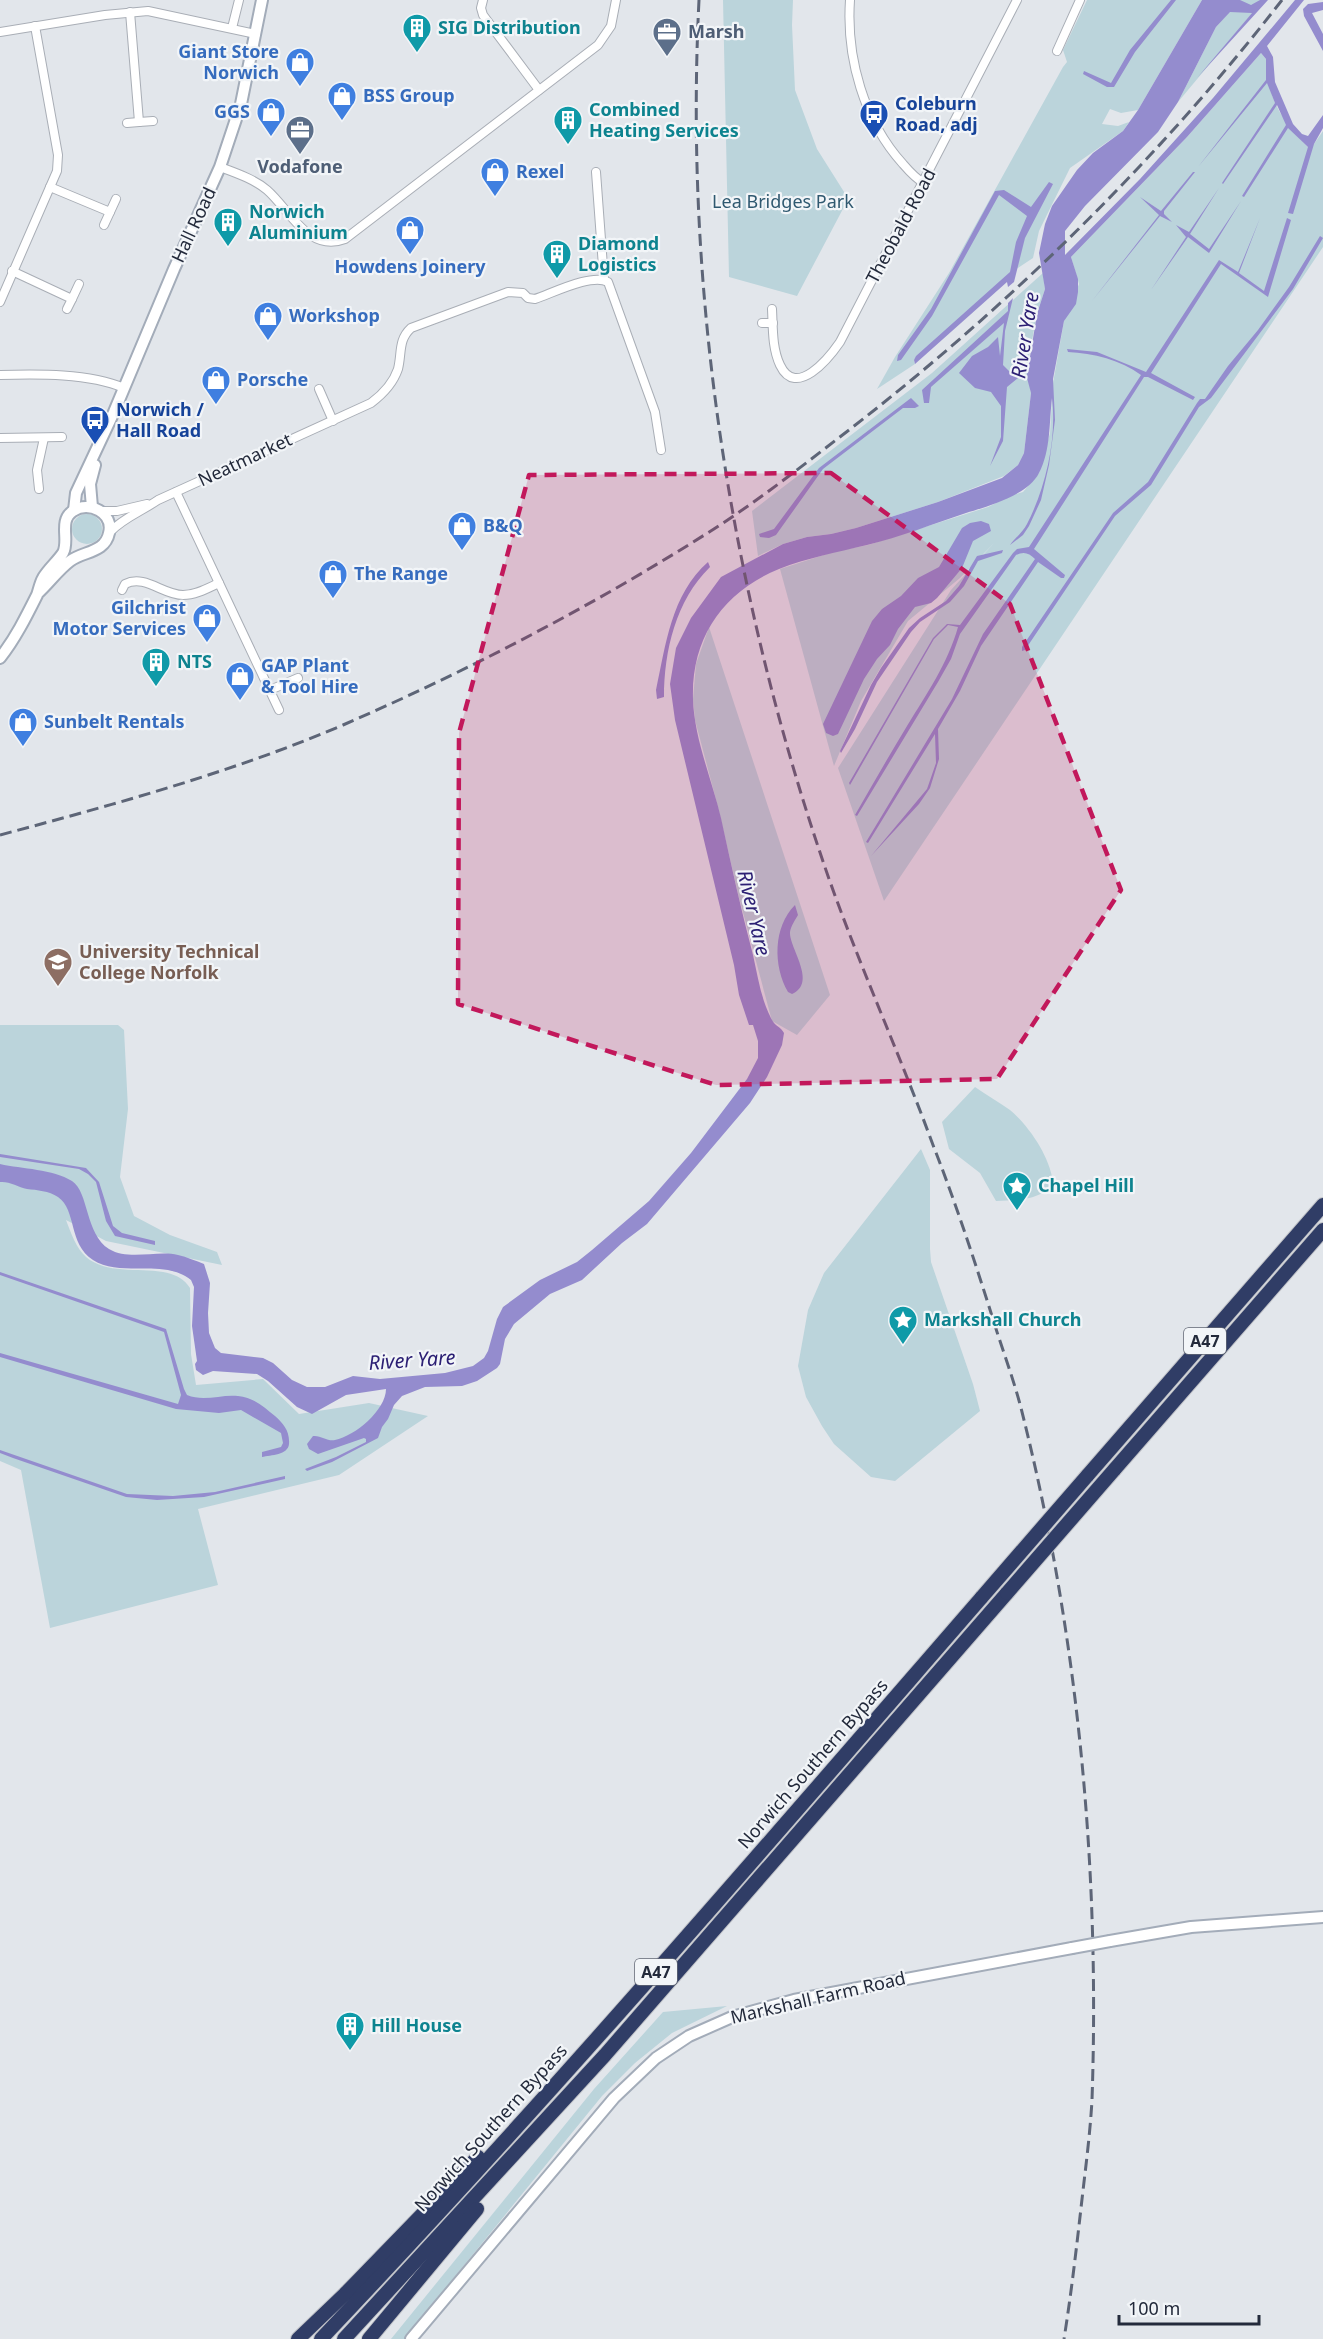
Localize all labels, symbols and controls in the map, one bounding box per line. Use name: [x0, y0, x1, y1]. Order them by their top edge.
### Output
building icon: SIG Distribution: [401, 12, 433, 54]
place label: SIG Distribution: [438, 15, 581, 39]
office icon: Marsh: [651, 16, 683, 58]
place label: Marsh: [688, 19, 745, 43]
place label: Giant Store Norwich: [178, 39, 279, 84]
shop icon: Giant Store Norwich: [284, 46, 316, 88]
shop icon: BSS Group: [326, 80, 358, 122]
place label: BSS Group: [363, 83, 455, 107]
place label: Coleburn Road, adj: [895, 91, 978, 136]
shop icon: GGS: [255, 96, 287, 138]
place label: Combined Heating Services: [589, 97, 739, 142]
bus stop icon: Coleburn Road, adj: [858, 98, 890, 140]
place label: GGS: [214, 99, 250, 123]
building icon: Combined Heating Services: [552, 104, 584, 146]
office icon: Vodafone: [284, 114, 316, 156]
place label: Vodafone: [257, 154, 343, 178]
shop icon: Rexel: [479, 156, 511, 198]
place label: Rexel: [516, 159, 564, 183]
street label: Theobald Road: [860, 164, 941, 287]
street label: Hall Road: [165, 183, 221, 266]
park label: Lea Bridges Park: [712, 189, 854, 213]
place label: Norwich Aluminium: [249, 199, 348, 244]
building icon: Norwich Aluminium: [212, 206, 244, 248]
shop icon: Howdens Joinery: [394, 214, 426, 256]
place label: Diamond Logistics: [578, 231, 659, 276]
building icon: Diamond Logistics: [541, 238, 573, 280]
place label: Howdens Joinery: [335, 254, 486, 278]
water label: River Yare: [1004, 290, 1045, 380]
shop icon: Workshop: [252, 300, 284, 342]
place label: Workshop: [289, 303, 380, 327]
shop icon: Porsche: [200, 364, 232, 406]
place label: Porsche: [237, 367, 308, 391]
place label: Norwich / Hall Road: [116, 397, 204, 442]
bus stop icon: Norwich / Hall Road: [79, 404, 111, 446]
street label: Neatmarket: [194, 427, 296, 491]
shop icon: B&Q: [446, 510, 478, 552]
place label: B&Q: [483, 513, 523, 537]
shop icon: The Range: [317, 558, 349, 600]
place label: The Range: [354, 561, 448, 585]
place label: Gilchrist Motor Services: [53, 595, 186, 640]
shop icon: Gilchrist Motor Services: [191, 602, 223, 644]
building icon: NTS: [140, 646, 172, 688]
place label: NTS: [177, 649, 212, 673]
place label: GAP Plant & Tool Hire: [261, 653, 358, 698]
shop icon: GAP Plant & Tool Hire: [224, 660, 256, 702]
shop icon: Sunbelt Rentals: [7, 706, 39, 748]
place label: Sunbelt Rentals: [44, 709, 185, 733]
water label: River Yare: [732, 867, 777, 958]
place label: University Technical College Norfolk: [79, 939, 259, 984]
school or university icon: University Technical College Norfolk: [42, 946, 74, 988]
place icon: Chapel Hill: [1001, 1170, 1033, 1212]
place label: Chapel Hill: [1038, 1173, 1134, 1197]
place icon: Markshall Church: [887, 1304, 919, 1346]
place label: Markshall Church: [924, 1307, 1082, 1331]
road number: A47: [1184, 1328, 1226, 1354]
water label: River Yare: [368, 1343, 456, 1376]
street label: Norwich Southern Bypass: [732, 1673, 893, 1853]
road number: A47: [635, 1959, 677, 1985]
street label: Markshall Farm Road: [728, 1965, 908, 2029]
building icon: Hill House: [334, 2010, 366, 2052]
place label: Hill House: [371, 2013, 462, 2037]
street label: Norwich Southern Bypass: [409, 2039, 572, 2216]
scale bar: [1119, 2288, 1258, 2326]
text: 100 m: [1128, 2296, 1180, 2320]

